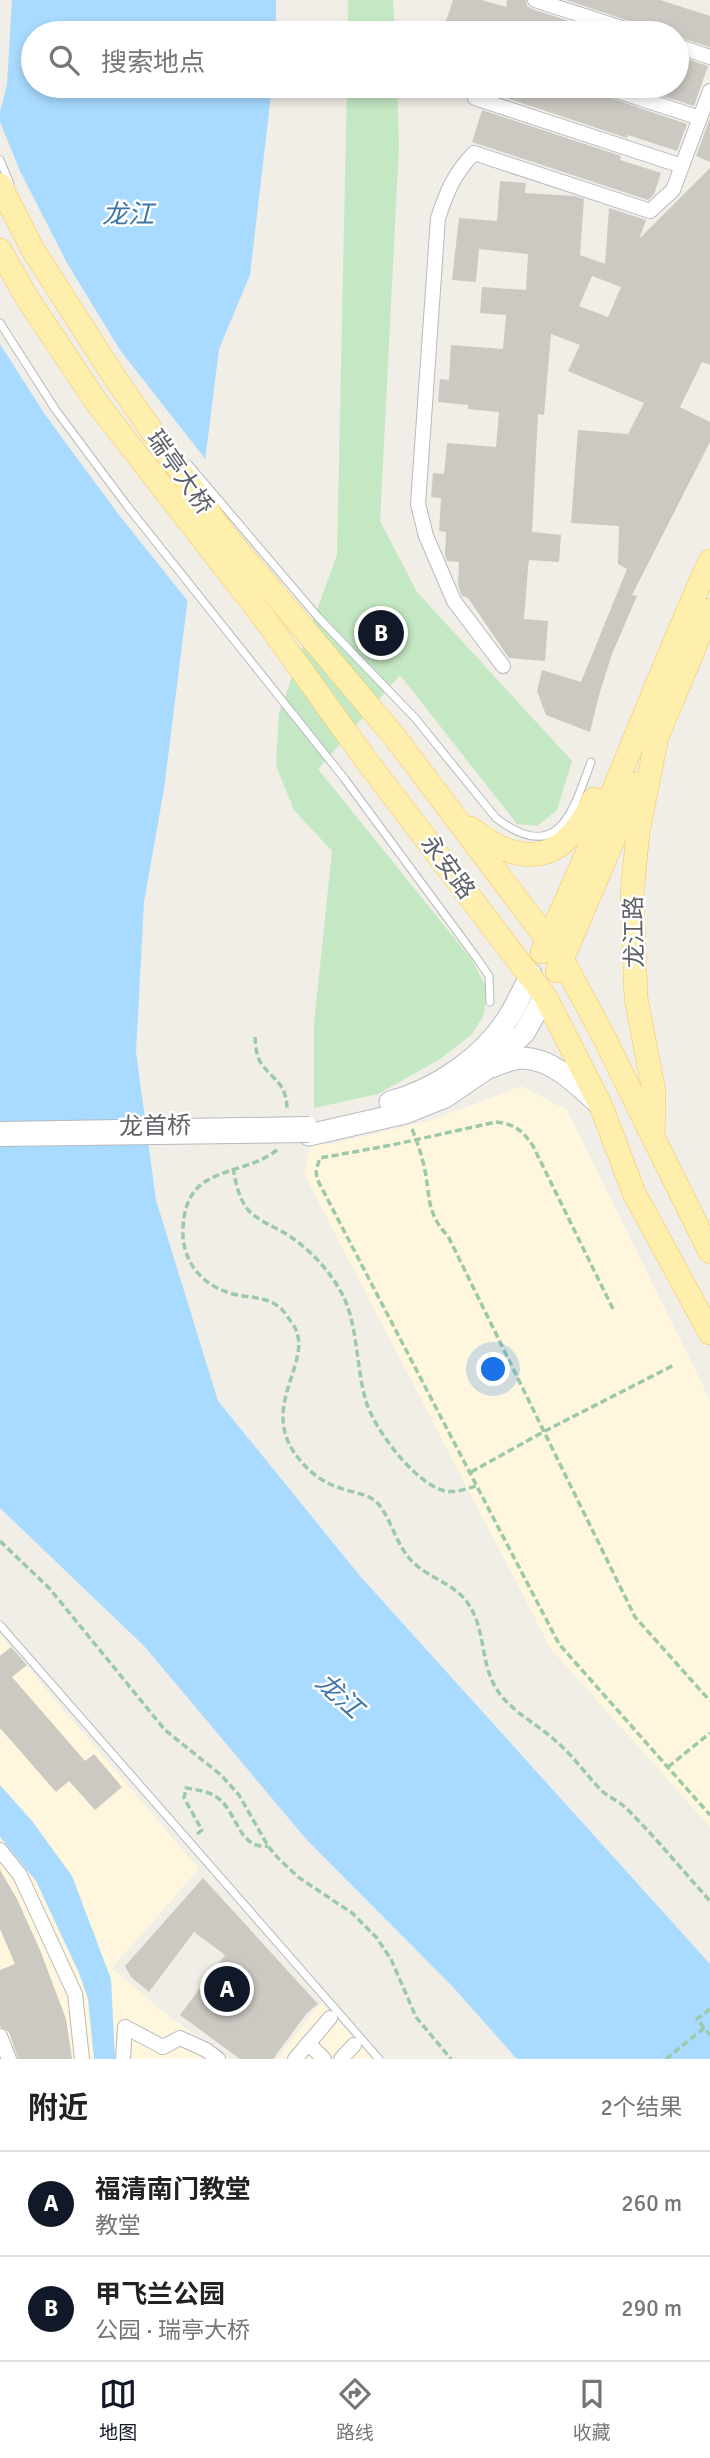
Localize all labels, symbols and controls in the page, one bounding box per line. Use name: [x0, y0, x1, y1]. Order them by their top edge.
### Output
search box: [21, 21, 689, 98]
icon: search: [45, 41, 83, 79]
text: 搜索地点: [101, 47, 205, 79]
water label: 龙江: [102, 199, 157, 231]
street label: 瑞亭大桥: [140, 424, 220, 520]
pin: B: [358, 607, 404, 659]
street label: 永安路: [414, 829, 482, 905]
street label: 龙江路: [618, 896, 650, 968]
street label: 龙首桥: [119, 1110, 191, 1142]
your location: [476, 1352, 510, 1386]
water label: 龙江: [309, 1667, 371, 1727]
pin: A: [204, 1963, 250, 2015]
text: 附近: [28, 2090, 88, 2127]
text: 2个结果: [601, 2093, 682, 2122]
text: 福清南门教堂: [95, 2174, 251, 2206]
text: A: [44, 2189, 58, 2218]
text: 260 m: [621, 2189, 682, 2218]
text: 教堂: [95, 2211, 141, 2240]
text: 甲飞兰公园: [95, 2279, 225, 2311]
text: B: [44, 2294, 58, 2323]
text: 290 m: [621, 2294, 682, 2323]
text: 公园 · 瑞亭大桥: [95, 2316, 250, 2345]
tab: 地图: [99, 2375, 137, 2445]
tab: 路线: [336, 2375, 374, 2445]
tab: 收藏: [573, 2375, 611, 2445]

